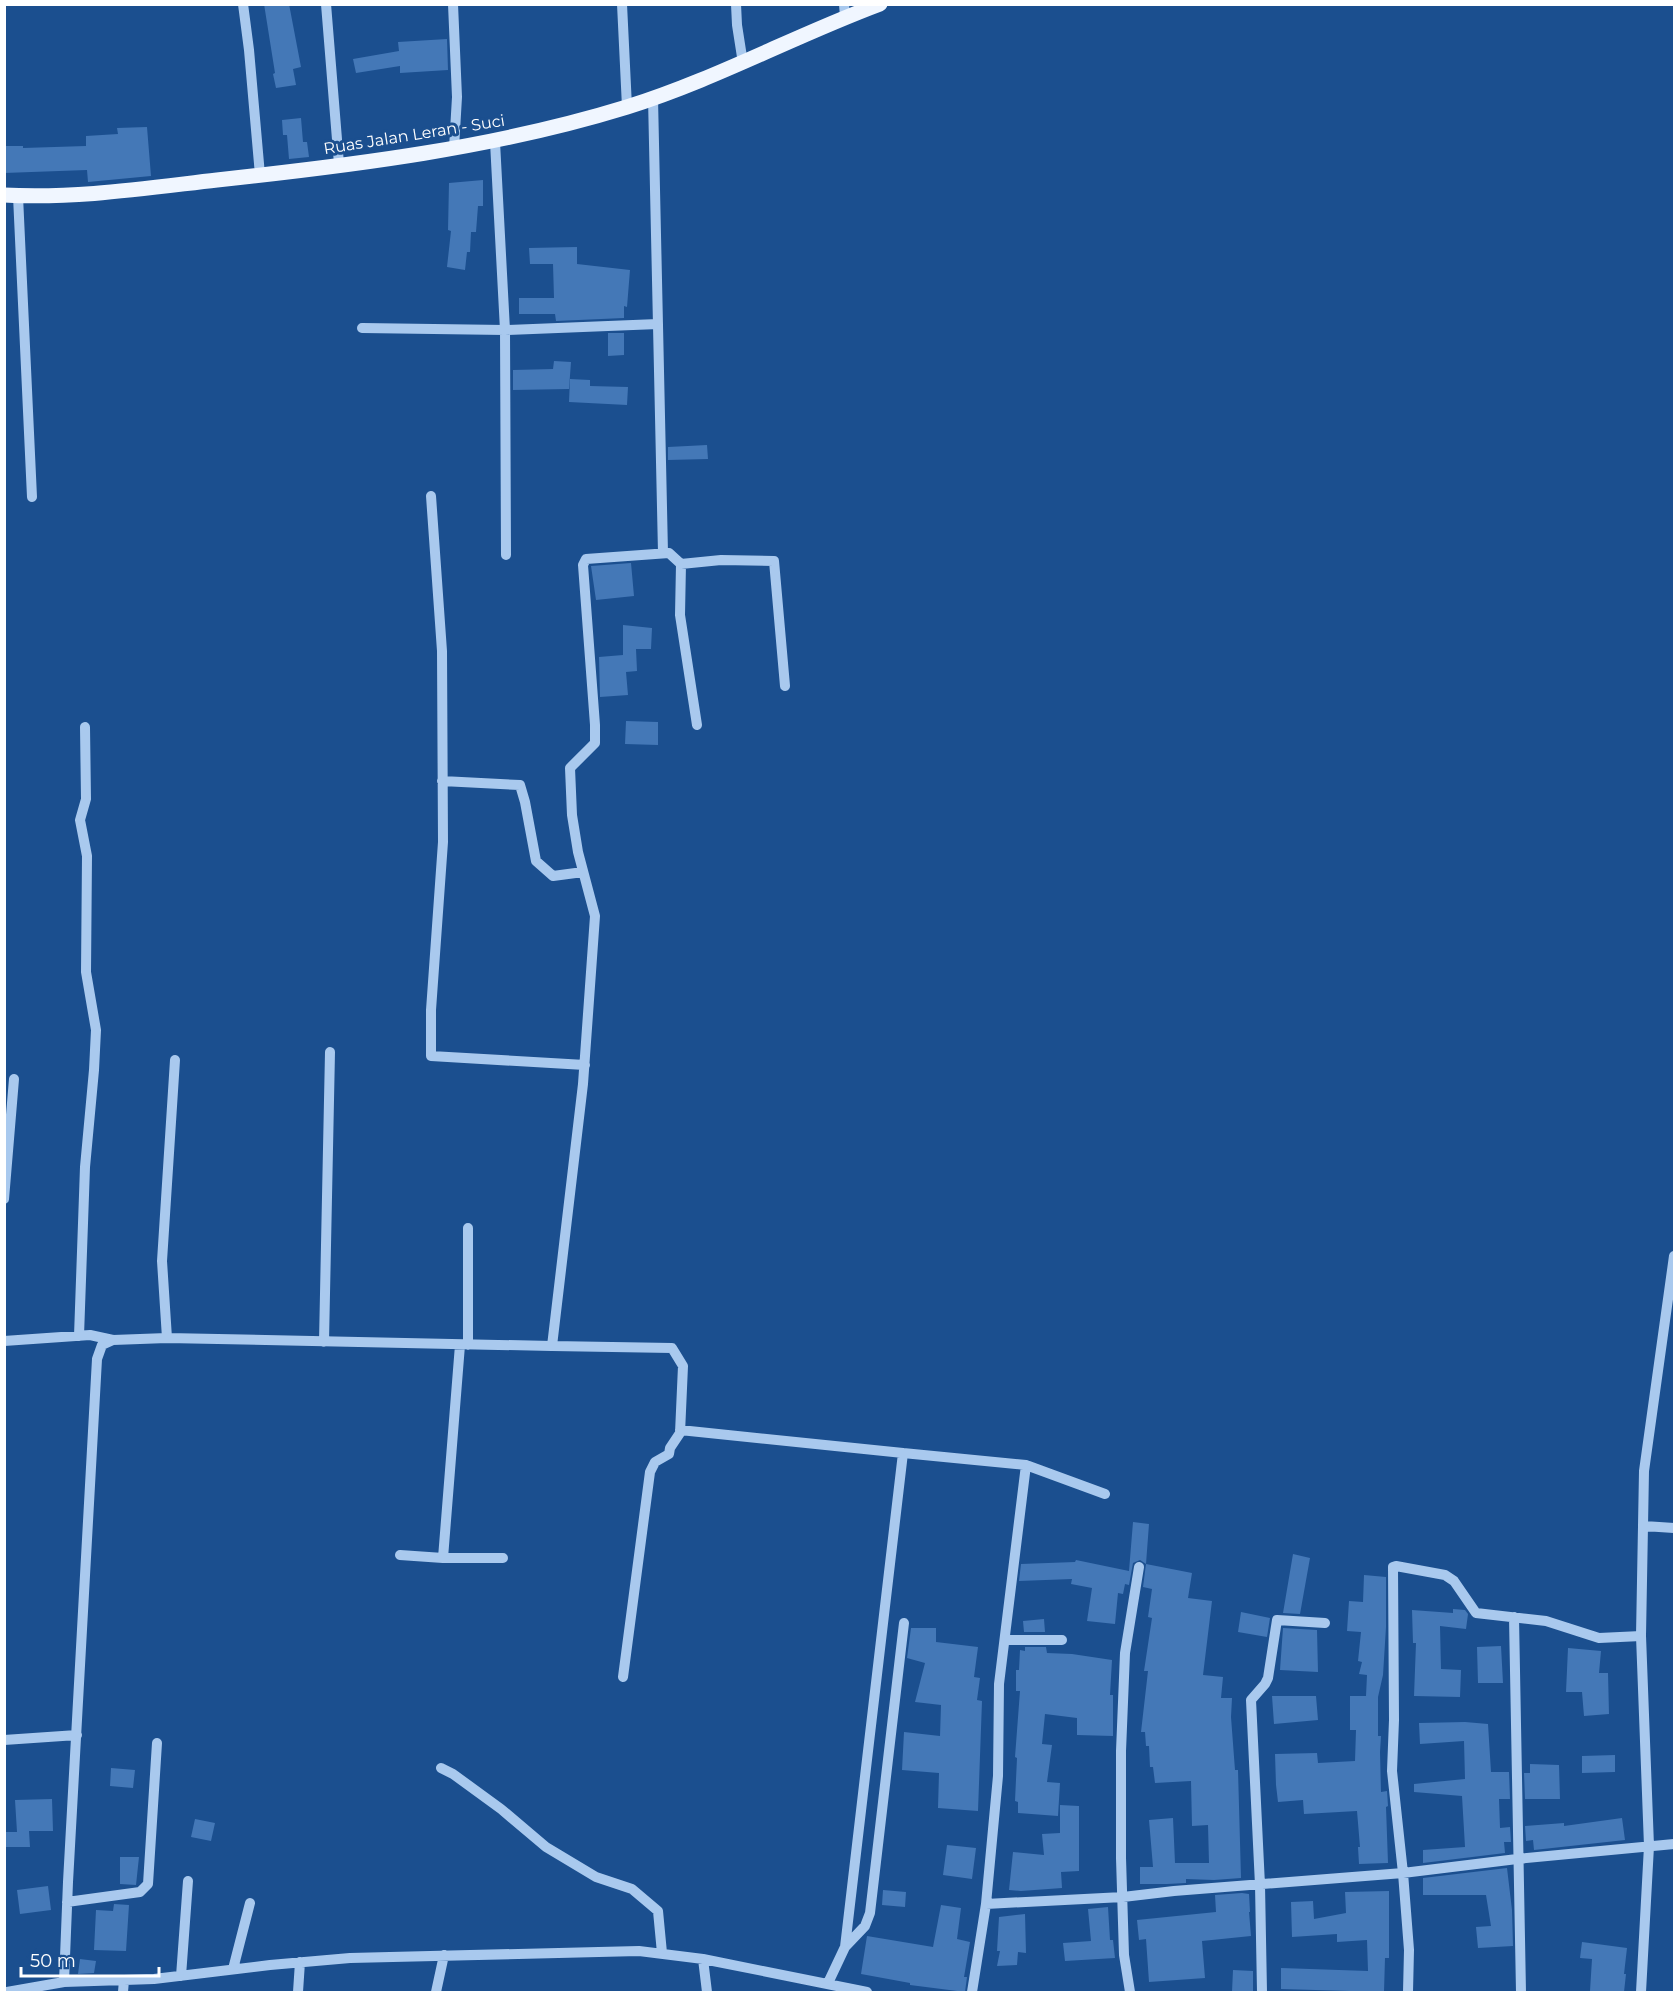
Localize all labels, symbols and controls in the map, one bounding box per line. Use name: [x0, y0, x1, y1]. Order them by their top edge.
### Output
street label: Ruas Jalan Leran - Suci: [322, 111, 506, 158]
scale bar: [21, 1940, 159, 1978]
text: 50 m: [30, 1950, 76, 1972]

